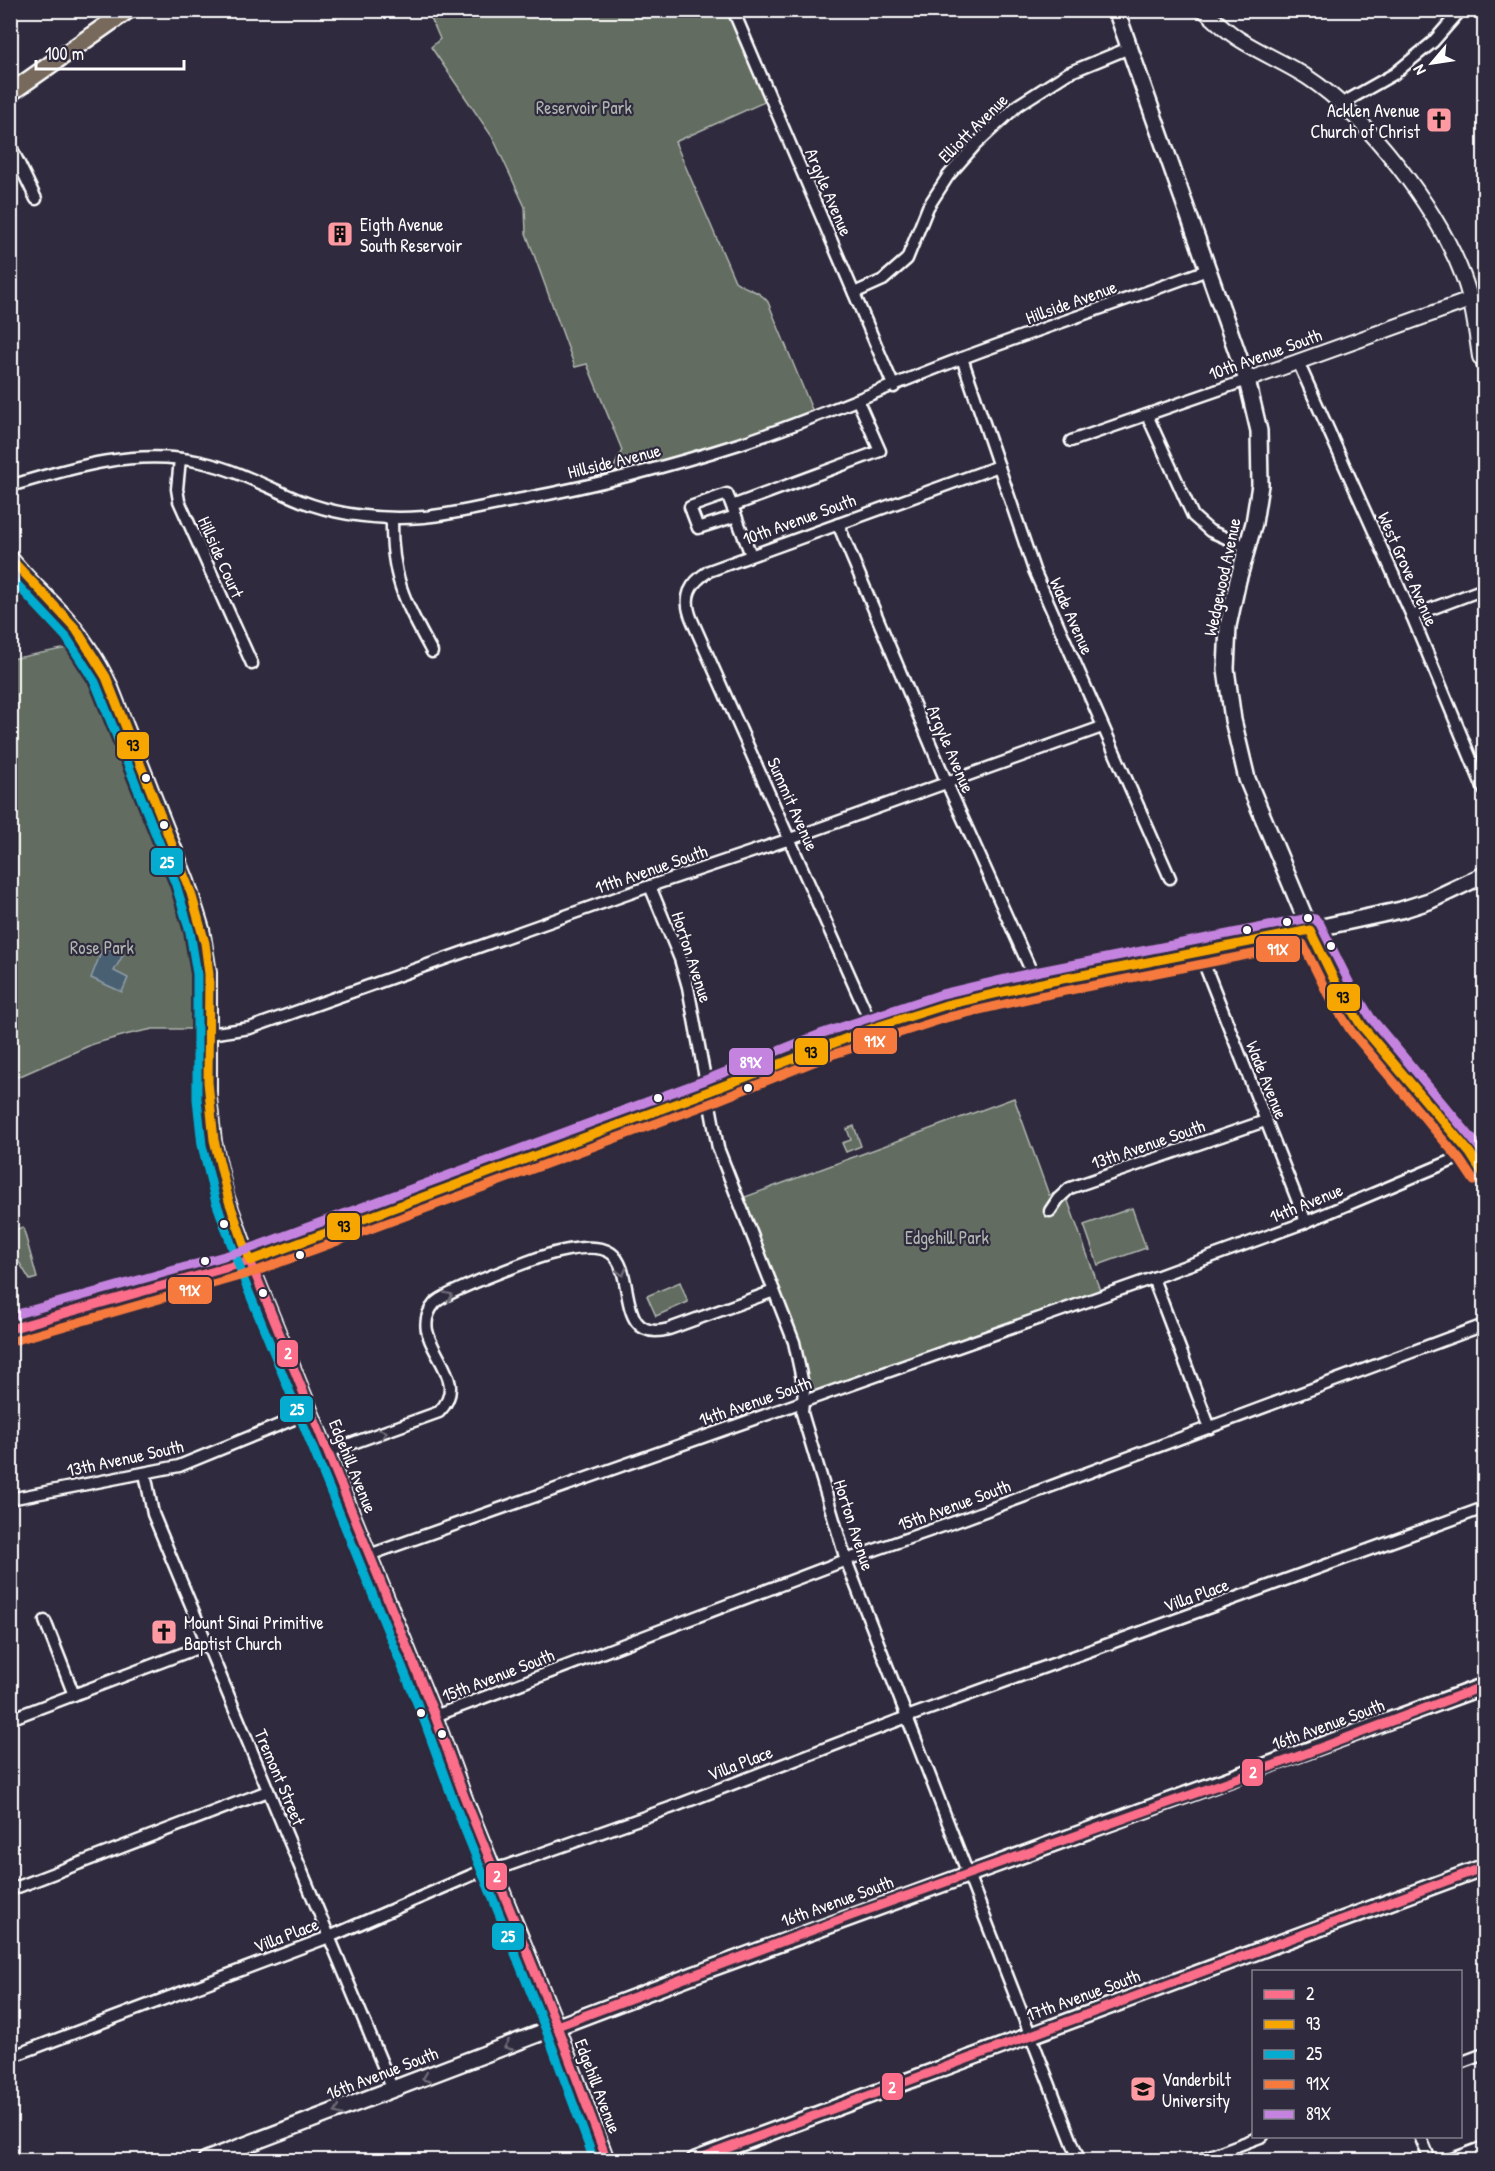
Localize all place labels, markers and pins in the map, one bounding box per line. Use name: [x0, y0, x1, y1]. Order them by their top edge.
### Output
place label: Acklen Avenue Church of Christ: [1310, 98, 1421, 144]
church icon: Acklen Avenue Church of Christ: [1424, 105, 1454, 135]
place label: Eigth Avenue South Reservoir: [360, 212, 462, 258]
building icon: Eigth Avenue South Reservoir: [325, 219, 355, 249]
unlabelled marker: [140, 772, 152, 784]
unlabelled marker: [158, 819, 170, 831]
unlabelled marker: [1302, 912, 1314, 924]
unlabelled marker: [1281, 916, 1293, 928]
unlabelled marker: [1241, 924, 1253, 936]
unlabelled marker: [1325, 940, 1337, 952]
unlabelled marker: [742, 1082, 754, 1094]
unlabelled marker: [652, 1092, 664, 1104]
unlabelled marker: [218, 1218, 230, 1230]
unlabelled marker: [294, 1249, 306, 1261]
unlabelled marker: [199, 1255, 211, 1267]
unlabelled marker: [257, 1287, 269, 1299]
place label: Mount Sinai Primitive Baptist Church: [184, 1610, 324, 1656]
church icon: Mount Sinai Primitive Baptist Church: [149, 1617, 179, 1647]
unlabelled marker: [415, 1707, 427, 1719]
unlabelled marker: [436, 1728, 448, 1740]
place label: Vanderbilt University: [1162, 2067, 1232, 2113]
school or university icon: Vanderbilt University: [1128, 2074, 1158, 2104]

